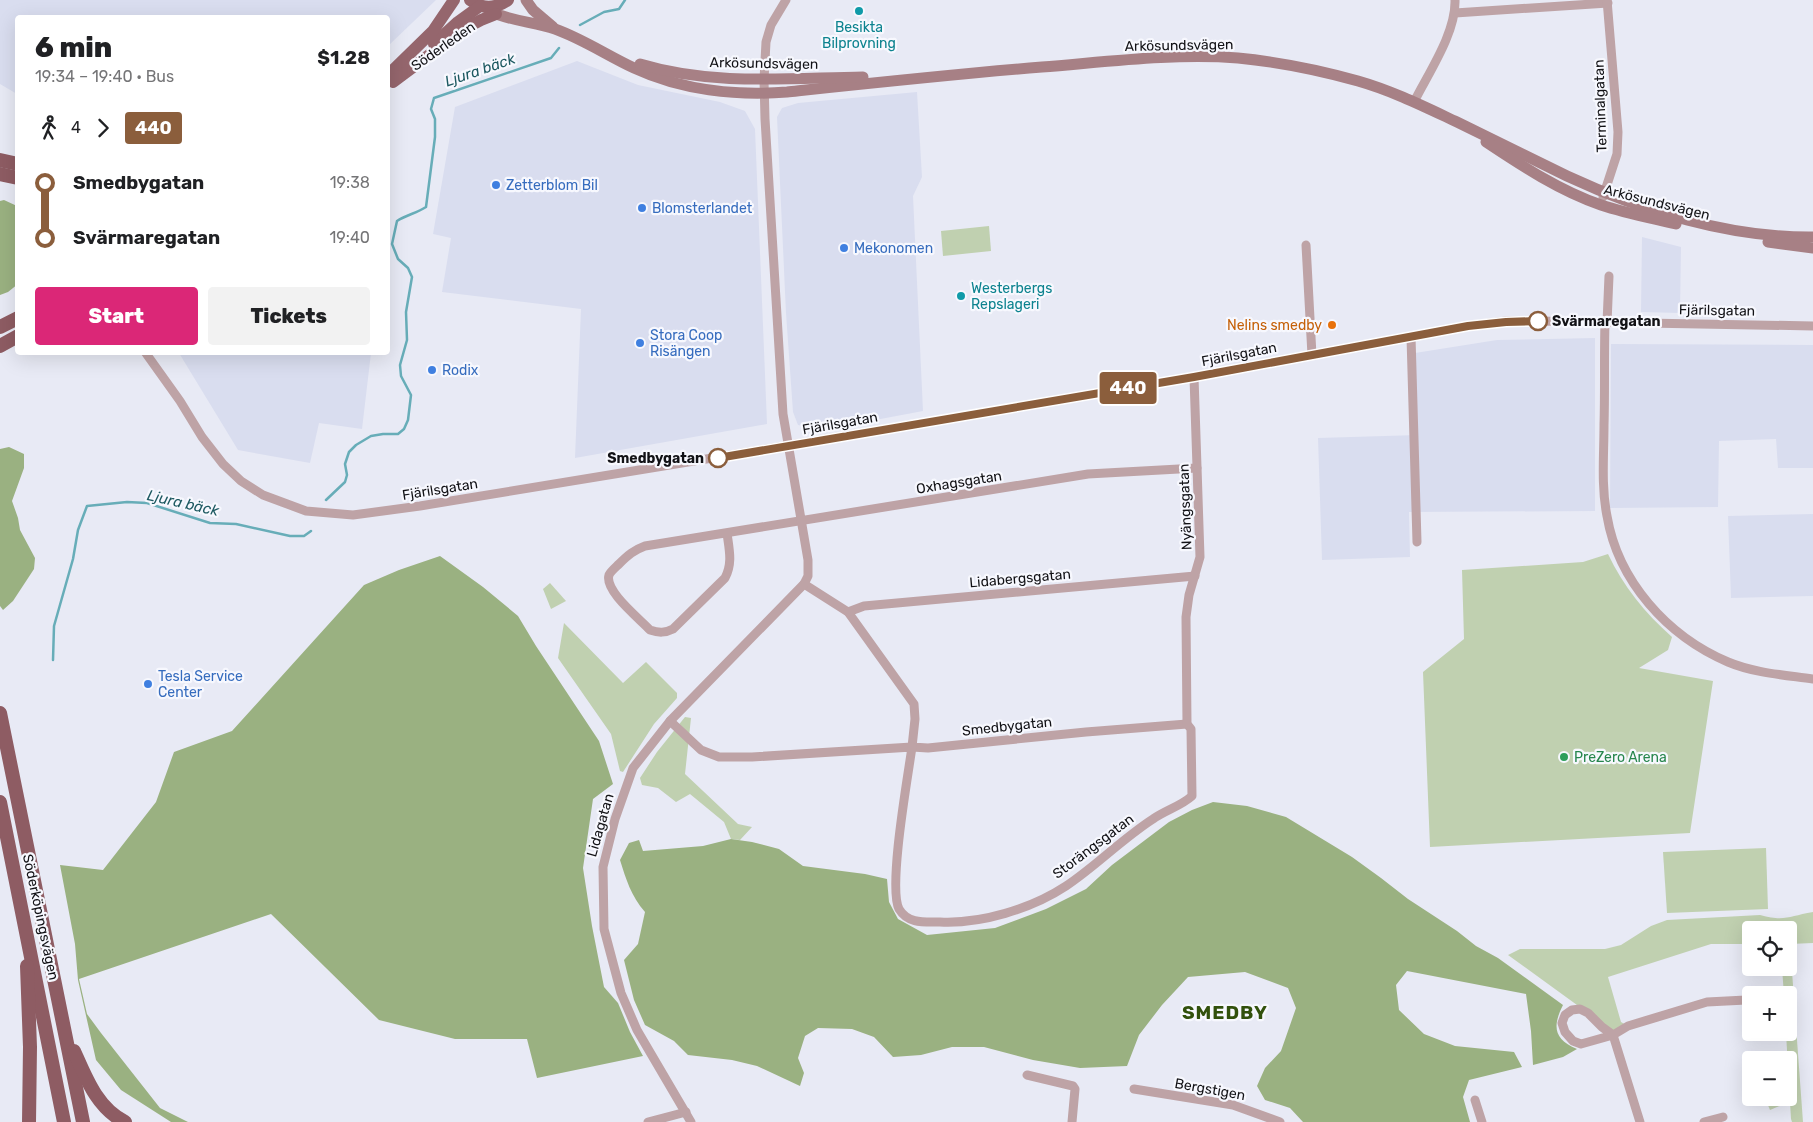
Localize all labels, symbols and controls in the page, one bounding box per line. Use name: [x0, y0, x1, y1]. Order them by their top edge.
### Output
marker: Besikta Bilprovning: [853, 5, 865, 17]
street label: Söderleden: [408, 18, 479, 75]
place label: Besikta Bilprovning: [822, 19, 896, 52]
text: 6 min: [35, 31, 112, 64]
street label: Arkösundsvägen: [1124, 36, 1234, 55]
text: $1.28: [317, 46, 370, 69]
water label: Ljura bäck: [442, 49, 518, 90]
street label: Arkösundsvägen: [709, 54, 819, 73]
street label: Terminalgatan: [1590, 59, 1611, 153]
text: 19:34 – 19:40 · Bus: [35, 67, 174, 86]
icon: walk: [35, 114, 63, 142]
icon: forward: [89, 114, 117, 142]
text: 440: [135, 117, 172, 139]
text: 4: [71, 118, 81, 137]
text: Smedbygatan: [73, 171, 204, 194]
text: 19:38: [330, 173, 370, 192]
place label: Zetterblom Bil: [506, 177, 598, 194]
marker: Zetterblom Bil: [490, 179, 502, 191]
street label: Arkösundsvägen: [1602, 181, 1712, 224]
place label: Blomsterlandet: [652, 200, 753, 217]
marker: Blomsterlandet: [636, 202, 648, 214]
text: Svärmaregatan: [73, 226, 220, 249]
text: 19:40: [329, 228, 370, 247]
place label: Mekonomen: [854, 240, 933, 257]
marker: Mekonomen: [838, 242, 850, 254]
place label: Westerbergs Repslageri: [971, 280, 1052, 313]
button: Start: [35, 287, 198, 345]
button: Tickets: [208, 287, 370, 345]
marker: Westerbergs Repslageri: [955, 290, 967, 302]
street label: Fjärilsgatan: [1679, 301, 1755, 320]
marker: Svärmaregatan: [1528, 311, 1548, 331]
place label: Svärmaregatan: [1552, 313, 1660, 330]
place label: Nelins smedby: [1227, 317, 1322, 334]
marker: Nelins smedby: [1326, 319, 1338, 331]
place label: Stora Coop Risängen: [650, 327, 722, 360]
marker: Stora Coop Risängen: [634, 337, 646, 349]
street label: Fjärilsgatan: [1200, 339, 1278, 370]
place label: Rodix: [442, 362, 479, 379]
marker: Rodix: [426, 364, 438, 376]
line badge: 440: [1099, 372, 1157, 404]
text: 440: [1110, 377, 1146, 399]
street label: Fjärilsgatan: [801, 408, 879, 438]
marker: Smedbygatan: [708, 448, 728, 468]
place label: Smedbygatan: [607, 450, 704, 467]
street label: Nyängsgatan: [1175, 463, 1196, 551]
street label: Oxhagsgatan: [915, 467, 1003, 498]
street label: Fjärilsgatan: [401, 475, 479, 504]
water label: Ljura bäck: [145, 486, 221, 520]
street label: Lidabergsgatan: [969, 566, 1072, 591]
place label: Tesla Service Center: [158, 668, 243, 701]
marker: Tesla Service Center: [142, 678, 154, 690]
street label: Smedbygatan: [961, 713, 1053, 740]
place label: PreZero Arena: [1574, 749, 1667, 766]
marker: PreZero Arena: [1558, 751, 1570, 763]
street label: Lidagatan: [583, 792, 618, 859]
street label: Storängsgatan: [1050, 810, 1137, 882]
street label: Söderköpingsvägen: [19, 852, 62, 982]
map controls: [1742, 921, 1797, 1106]
button: locate: [1742, 921, 1797, 976]
button: +: [1742, 986, 1797, 1041]
district label: SMEDBY: [1182, 1001, 1268, 1024]
button: −: [1742, 1051, 1797, 1106]
street label: Bergstigen: [1173, 1075, 1247, 1104]

